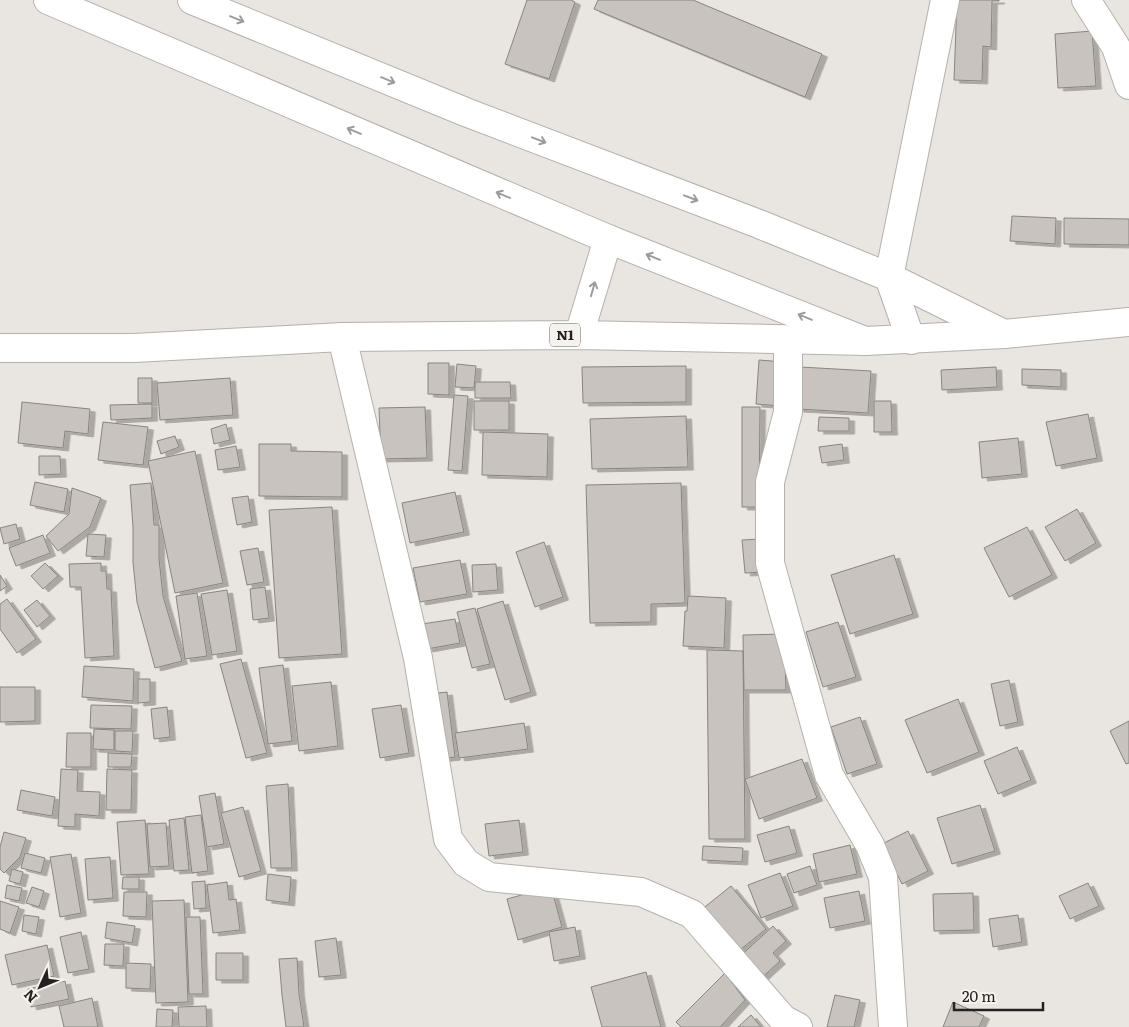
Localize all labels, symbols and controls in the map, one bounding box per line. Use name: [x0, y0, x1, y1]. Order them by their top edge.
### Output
one-way arrow: [229, 14, 244, 24]
one-way arrow: [380, 76, 395, 86]
one-way arrow: [347, 125, 362, 135]
one-way arrow: [531, 136, 546, 145]
one-way arrow: [496, 189, 511, 199]
one-way arrow: [683, 193, 698, 203]
one-way arrow: [646, 252, 662, 261]
one-way arrow: [589, 281, 598, 297]
one-way arrow: [797, 312, 813, 321]
road number: N1: [550, 324, 580, 346]
north arrow: [15, 962, 65, 1012]
scale bar: [954, 980, 1043, 1012]
text: 20 m: [962, 984, 996, 1007]
text: N: [18, 985, 41, 1008]

